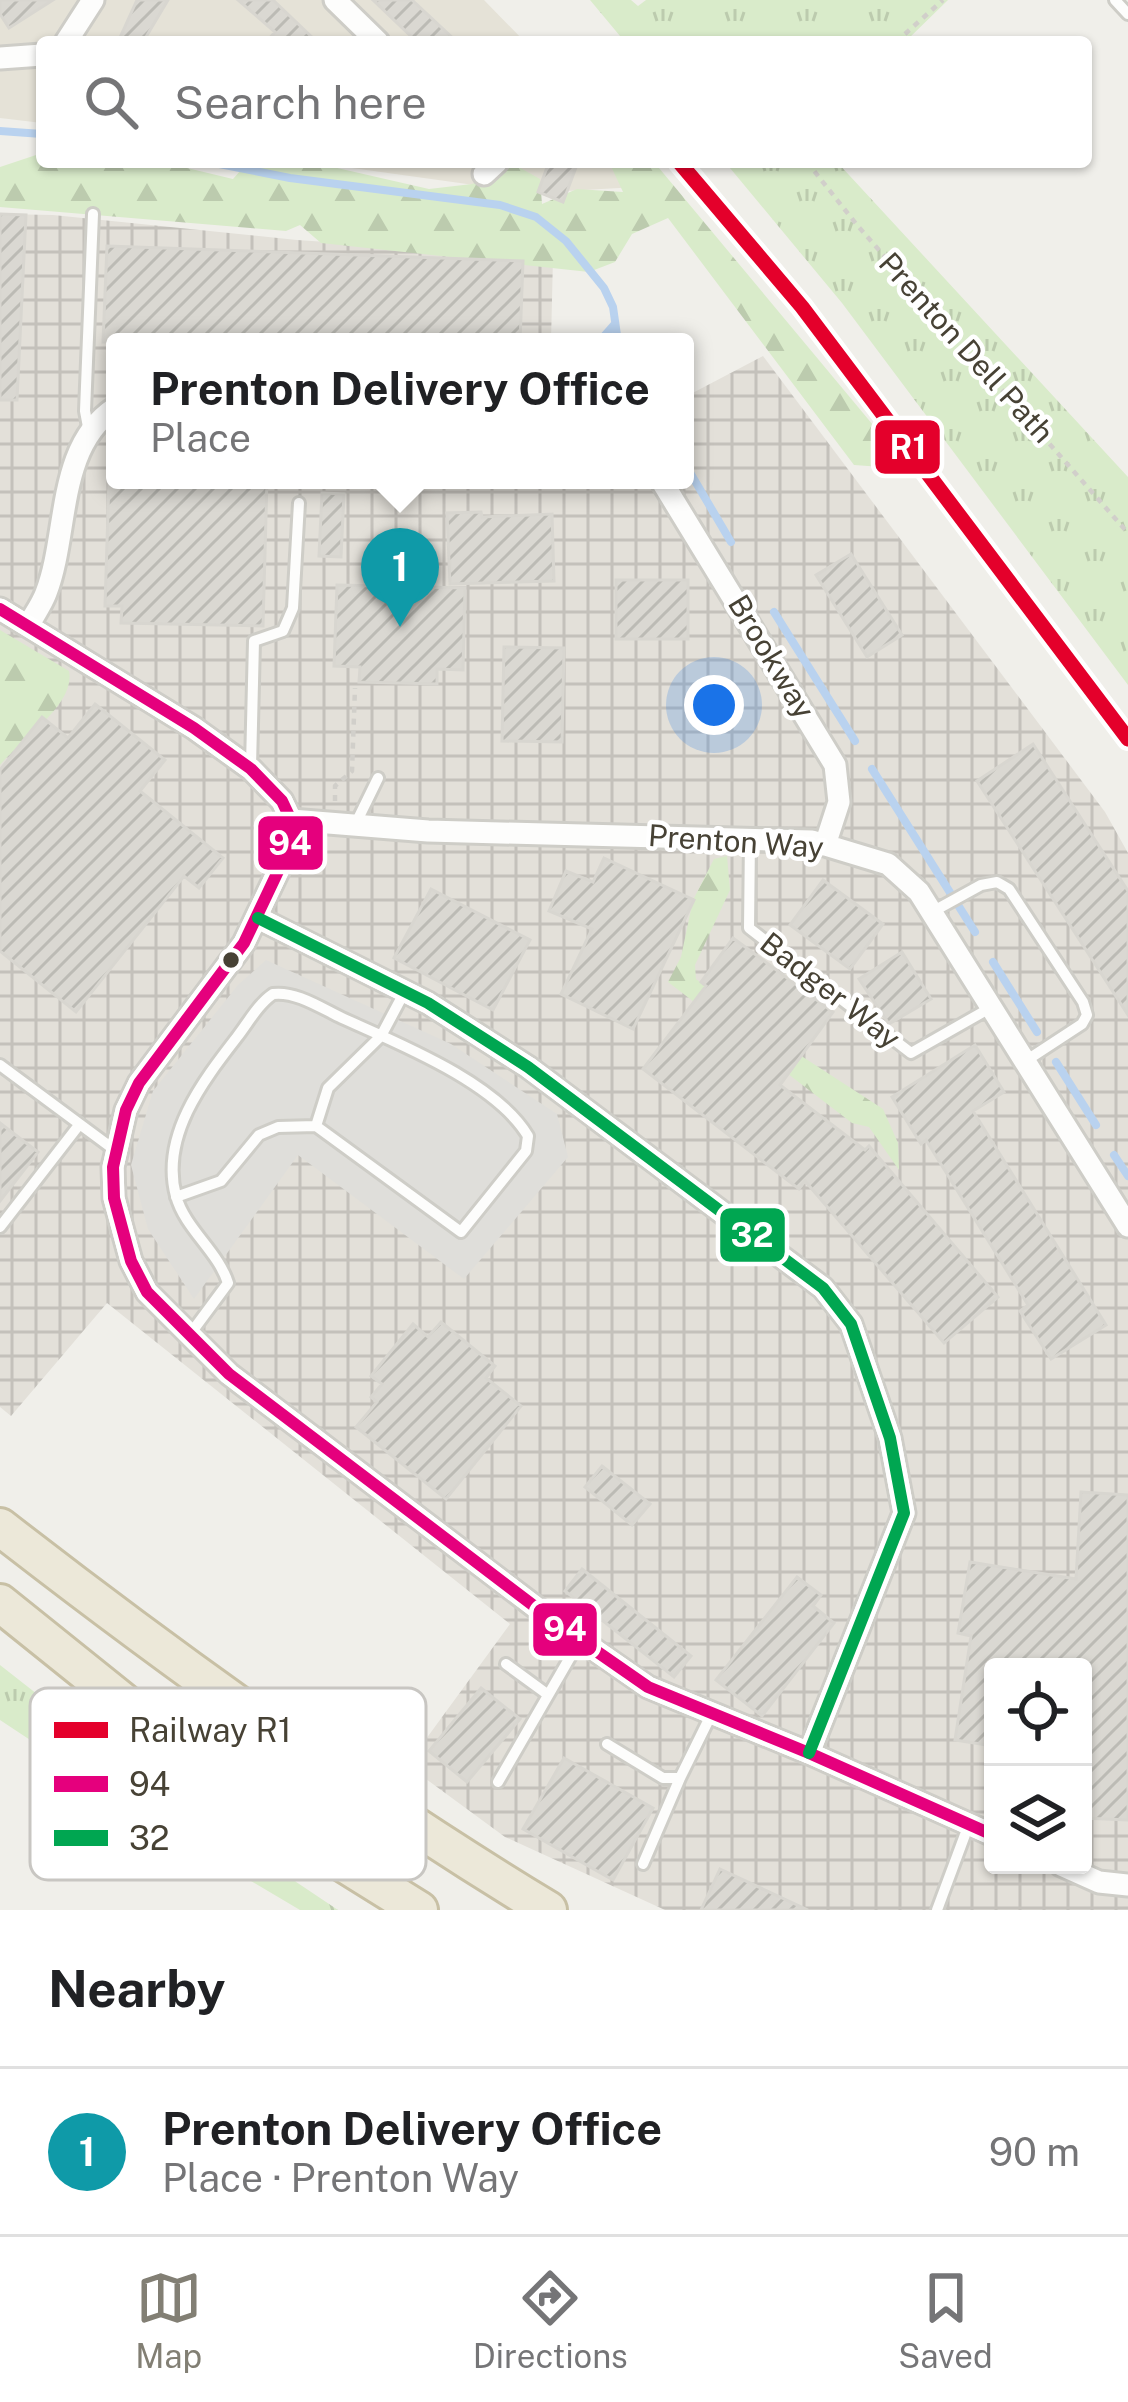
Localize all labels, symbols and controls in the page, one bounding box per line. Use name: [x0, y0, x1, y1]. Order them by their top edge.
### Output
search box: [36, 36, 1092, 168]
icon: search: [78, 69, 144, 135]
text: Search here: [174, 76, 427, 129]
street label: Prenton Dell Path: [872, 245, 1062, 450]
popup: [106, 333, 694, 489]
text: Prenton Delivery Office: [150, 362, 650, 415]
text: Place: [150, 415, 251, 461]
line badge: R1: [873, 418, 942, 476]
text: R1: [889, 428, 927, 466]
pin: 1: [361, 528, 439, 627]
street label: Brookway: [721, 588, 823, 725]
your location: [684, 675, 744, 735]
line badge: 94: [256, 814, 325, 872]
street label: Prenton Way: [647, 817, 825, 865]
text: 94: [268, 824, 312, 862]
street label: Badger Way: [754, 924, 908, 1056]
unlabelled marker: [220, 949, 242, 971]
line badge: 32: [718, 1206, 787, 1264]
text: 32: [731, 1216, 773, 1254]
line badge: 94: [531, 1601, 599, 1658]
text: 94: [543, 1610, 587, 1648]
map controls: [984, 1658, 1092, 1874]
button: locate: [984, 1658, 1092, 1766]
legend: [30, 1688, 426, 1880]
text: Railway R1: [129, 1711, 291, 1749]
text: 94: [129, 1765, 170, 1803]
button: layers: [984, 1766, 1092, 1874]
text: 32: [129, 1819, 169, 1857]
text: Nearby: [48, 1959, 225, 2018]
text: Prenton Delivery Office: [162, 2102, 662, 2155]
text: 1: [79, 2129, 95, 2175]
text: 90 m: [989, 2129, 1080, 2175]
text: Place · Prenton Way: [162, 2155, 519, 2201]
tab: Map: [135, 2265, 202, 2375]
tab: Directions: [473, 2265, 628, 2375]
tab: Saved: [898, 2265, 993, 2375]

